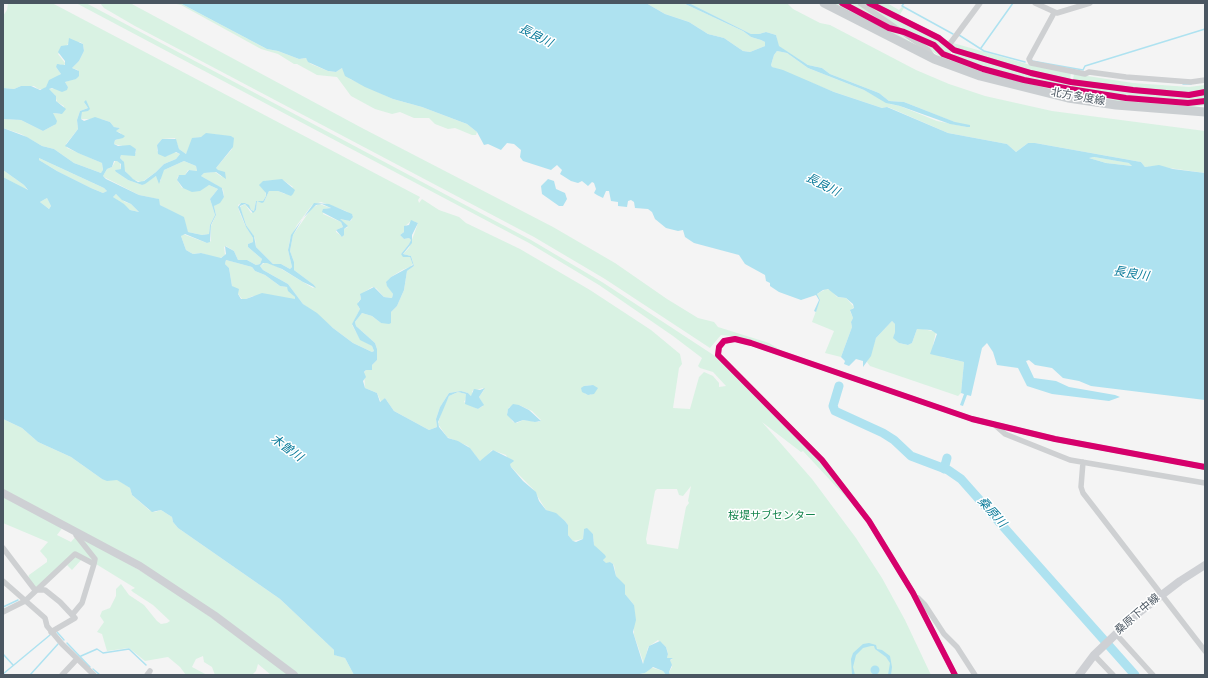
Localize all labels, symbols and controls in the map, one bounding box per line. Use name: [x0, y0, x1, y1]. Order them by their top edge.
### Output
water label: 長良川: [516, 22, 554, 52]
street label: 北方多度線: [1050, 87, 1106, 109]
water label: 長良川: [803, 171, 841, 201]
water label: 長良川: [1112, 265, 1150, 285]
water label: 木曽川: [267, 433, 305, 465]
water label: 桑原川: [974, 495, 1008, 531]
park label: 桜堤サブセンター: [728, 510, 816, 524]
street label: 桑原下中線: [1113, 592, 1163, 638]

